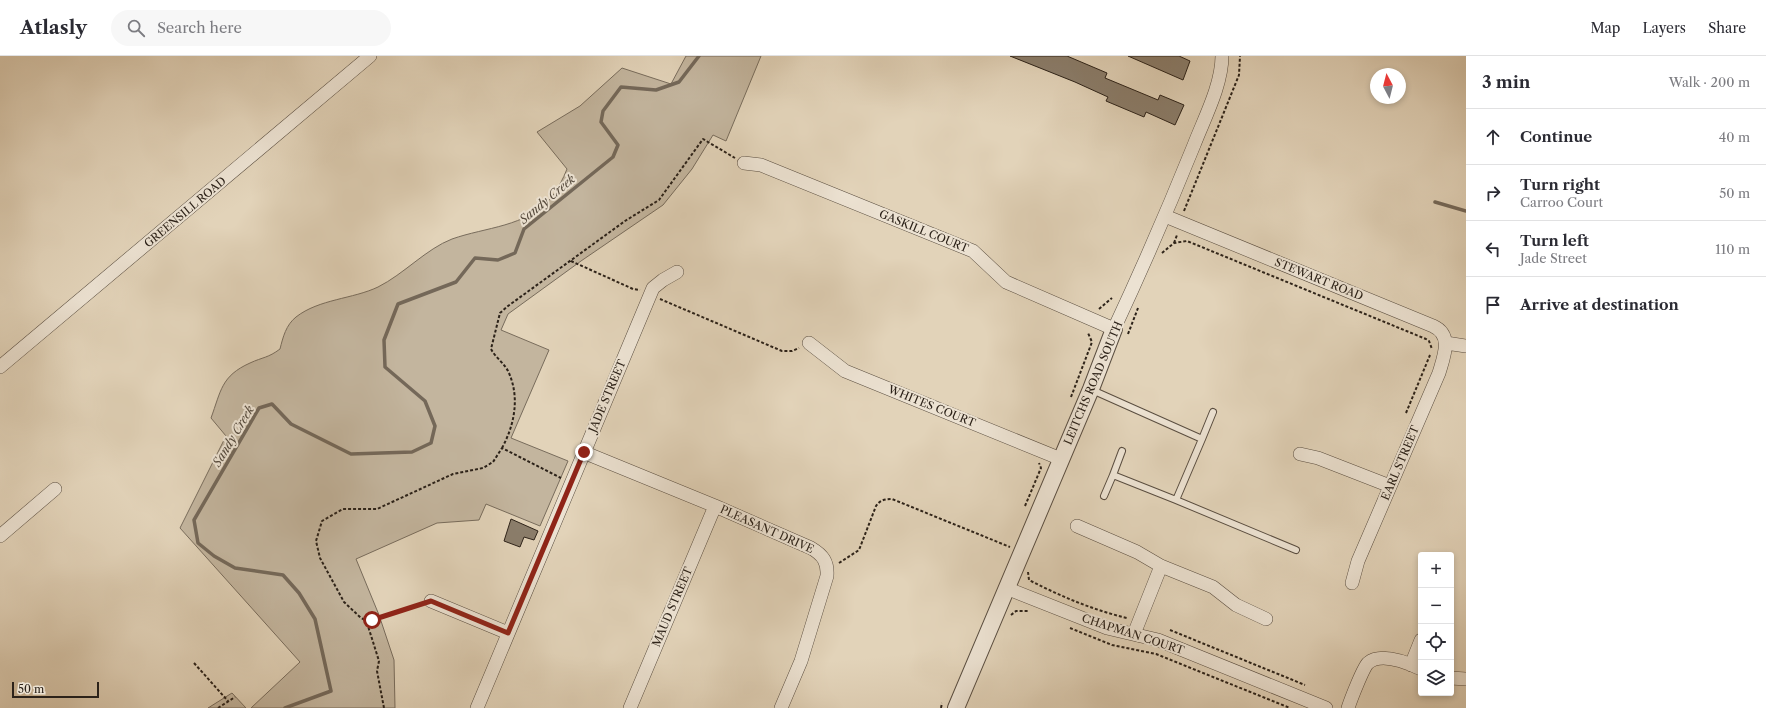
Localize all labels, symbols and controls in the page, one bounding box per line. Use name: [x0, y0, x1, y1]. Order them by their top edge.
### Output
search box: [111, 10, 391, 46]
text: Atlasly: [20, 16, 87, 39]
icon: search: [125, 17, 147, 39]
text: Search here: [157, 18, 242, 37]
text: Map: [1590, 19, 1620, 37]
text: Layers: [1642, 19, 1686, 37]
text: Share: [1708, 19, 1746, 37]
north arrow: [1370, 68, 1406, 104]
text: 3 min: [1482, 72, 1531, 92]
text: Walk · 200 m: [1669, 74, 1750, 90]
icon: ahead: [1482, 126, 1504, 148]
text: Continue: [1520, 127, 1592, 146]
text: 40 m: [1719, 129, 1750, 145]
water label: Sandy Creek: [515, 171, 579, 227]
street label: GREENSILL ROAD: [141, 174, 229, 250]
text: Turn right: [1520, 175, 1600, 194]
icon: right: [1482, 182, 1504, 204]
text: 50 m: [1719, 185, 1750, 201]
text: Carroo Court: [1520, 194, 1603, 210]
street label: GASKILL COURT: [877, 207, 972, 256]
text: Turn left: [1520, 231, 1589, 250]
icon: left: [1482, 238, 1504, 260]
text: 110 m: [1715, 241, 1750, 257]
text: Jade Street: [1520, 250, 1587, 266]
street label: STEWART ROAD: [1273, 255, 1365, 303]
icon: arrive: [1482, 294, 1504, 316]
text: Arrive at destination: [1520, 295, 1679, 314]
street label: LEITCHS ROAD SOUTH: [1061, 319, 1125, 447]
street label: JADE STREET: [585, 357, 629, 436]
street label: WHITES COURT: [885, 382, 978, 430]
water label: Sandy Creek: [208, 402, 257, 470]
street label: EARL STREET: [1378, 423, 1422, 503]
route end: [575, 443, 593, 461]
street label: PLEASANT DRIVE: [718, 502, 816, 556]
map controls: [1418, 552, 1454, 696]
button: +: [1418, 552, 1454, 588]
street label: MAUD STREET: [649, 564, 695, 649]
button: −: [1418, 588, 1454, 624]
route start: [363, 611, 381, 629]
street label: CHAPMAN COURT: [1080, 611, 1187, 657]
button: locate: [1418, 624, 1454, 660]
button: layers: [1418, 660, 1454, 696]
scale bar: [12, 680, 99, 699]
text: 50 m: [18, 682, 44, 696]

